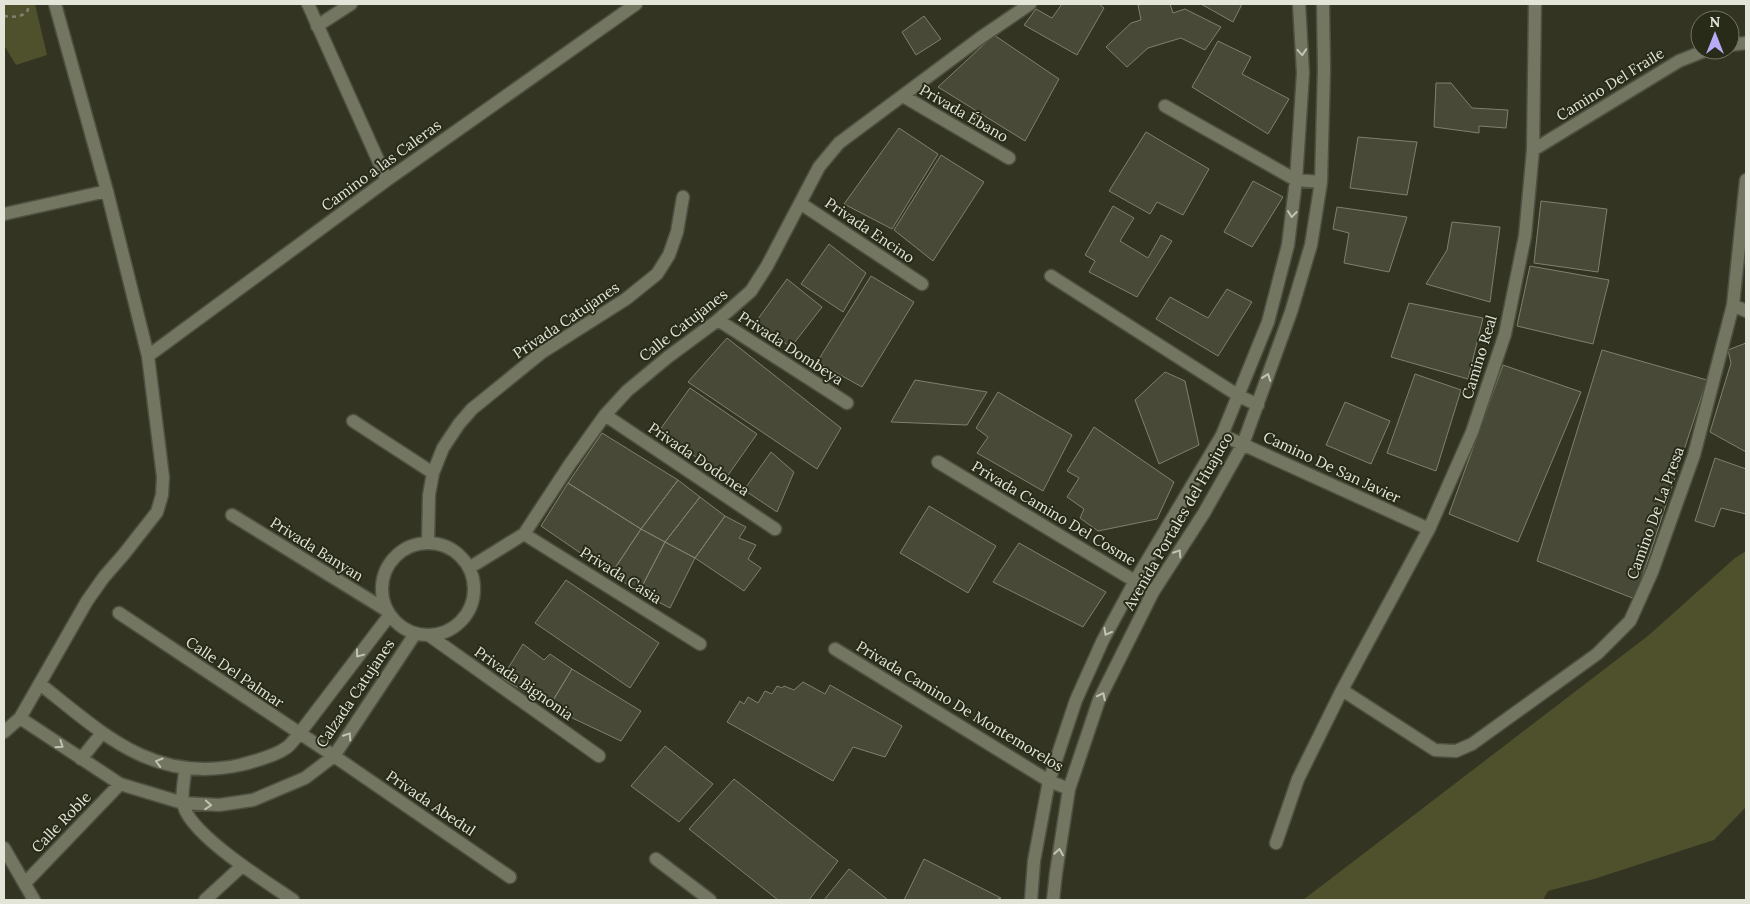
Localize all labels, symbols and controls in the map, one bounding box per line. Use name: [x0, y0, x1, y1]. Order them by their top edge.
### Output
north arrow: [1690, 10, 1740, 60]
text: N: [1710, 13, 1721, 31]
street label: Camino Del Fraile: [1553, 43, 1667, 125]
one-way arrow: [1296, 49, 1307, 57]
street label: Privada Ébano: [916, 80, 1012, 146]
street label: Camino a las Caleras: [317, 115, 445, 215]
street label: Privada Encino: [822, 193, 919, 267]
one-way arrow: [1287, 210, 1297, 219]
street label: Privada Catujanes: [509, 277, 623, 363]
street label: Calle Catujanes: [635, 284, 731, 365]
street label: Privada Dombeya: [735, 307, 847, 389]
street label: Camino Real: [1457, 313, 1501, 401]
one-way arrow: [1261, 374, 1271, 382]
street label: Privada Dodonea: [645, 418, 754, 500]
street label: Camino De San Javier: [1260, 427, 1404, 507]
street label: Avenida Portales del Huajuco: [1119, 428, 1237, 614]
street label: Camino De La Presa: [1622, 444, 1688, 582]
street label: Privada Camino Del Cosme: [968, 456, 1140, 570]
street label: Privada Banyan: [267, 513, 367, 585]
street label: Privada Casia: [577, 542, 666, 608]
one-way arrow: [1172, 549, 1181, 558]
one-way arrow: [1104, 626, 1114, 635]
street label: Calle Del Palmar: [182, 632, 288, 712]
street label: Calzada Catujanes: [312, 635, 398, 751]
street label: Privada Camino De Montemorelos: [853, 636, 1067, 776]
street label: Privada Bignonia: [471, 642, 577, 724]
one-way arrow: [357, 648, 365, 657]
one-way arrow: [1096, 692, 1106, 701]
one-way arrow: [341, 732, 351, 741]
one-way arrow: [54, 739, 64, 748]
one-way arrow: [155, 758, 164, 768]
street label: Privada Abedul: [383, 766, 479, 840]
street label: Calle Roble: [27, 788, 95, 856]
one-way arrow: [205, 799, 213, 810]
one-way arrow: [1053, 848, 1064, 856]

